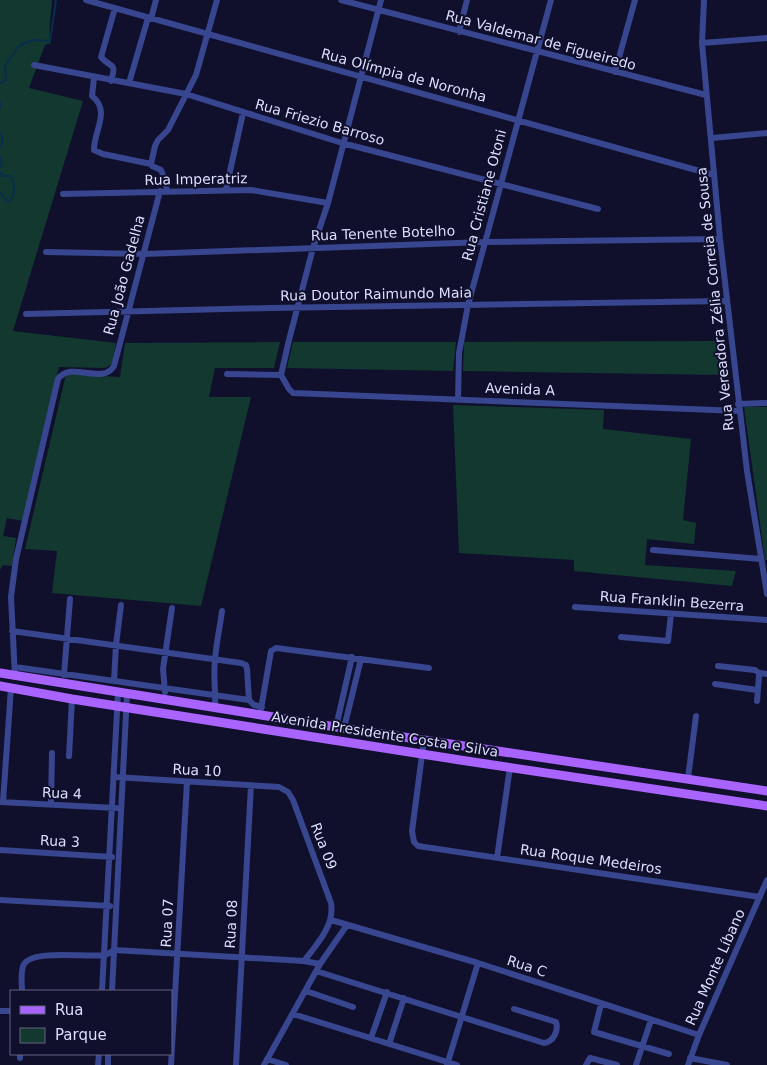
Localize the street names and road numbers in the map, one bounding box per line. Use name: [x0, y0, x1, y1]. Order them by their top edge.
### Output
street label: Rua Valdemar de Figueiredo: [444, 7, 638, 73]
street label: Rua Olímpia de Noronha: [320, 45, 488, 105]
street label: Rua Friezio Barroso: [253, 96, 387, 148]
street label: Rua Cristiane Otoni: [459, 128, 509, 262]
street label: Rua Vereadora Zélia Correia de Sousa: [693, 166, 737, 432]
street label: Rua Imperatriz: [144, 170, 248, 188]
street label: Rua João Gadelha: [100, 213, 148, 337]
street label: Rua Tenente Botelho: [311, 222, 455, 244]
street label: Rua Doutor Raimundo Maia: [280, 284, 472, 304]
street label: Avenida A: [485, 380, 556, 398]
street label: Rua Franklin Bezerra: [599, 588, 745, 614]
street label: Avenida Presidente Costa e Silva: [270, 708, 500, 760]
street label: Rua 10: [172, 761, 222, 779]
street label: Rua 4: [42, 784, 82, 802]
street label: Rua 09: [308, 820, 340, 872]
street label: Rua 3: [40, 832, 80, 850]
street label: Rua Roque Medeiros: [519, 841, 663, 877]
street label: Rua 07: [158, 898, 176, 948]
street label: Rua 08: [222, 899, 240, 949]
street label: Rua Monte Líbano: [682, 906, 748, 1028]
street label: Rua C: [505, 952, 549, 980]

